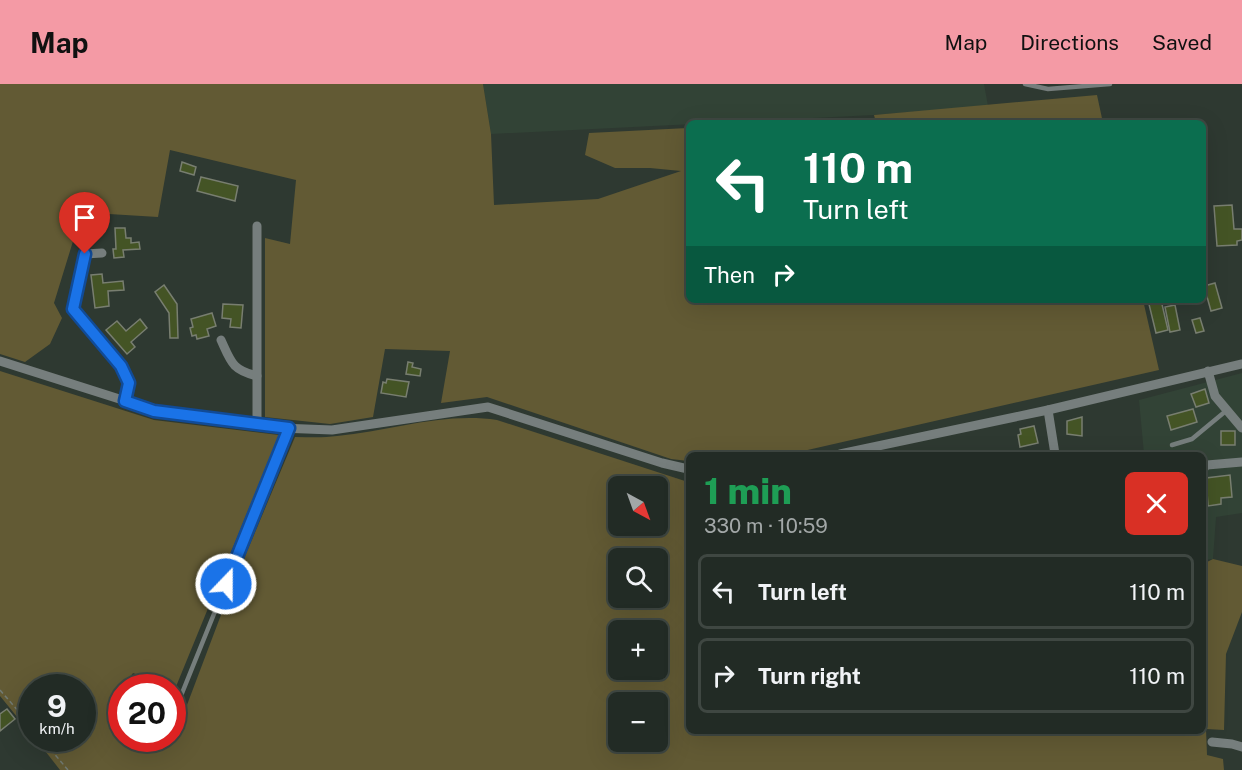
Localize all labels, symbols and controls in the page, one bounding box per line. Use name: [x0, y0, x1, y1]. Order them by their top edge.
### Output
text: Map: [30, 26, 89, 59]
text: Map: [945, 30, 987, 55]
text: Directions: [1020, 30, 1119, 55]
text: Saved: [1152, 30, 1212, 55]
text: 110 m: [803, 143, 913, 192]
icon: left: [704, 144, 782, 222]
pin: [59, 192, 110, 254]
text: Turn left: [803, 193, 909, 225]
icon: arrive: [68, 201, 101, 234]
icon: right: [767, 258, 800, 291]
text: Then: [704, 262, 755, 288]
text: 1 min: [704, 470, 792, 512]
button: close: [1125, 472, 1188, 535]
north arrow: [608, 476, 668, 536]
map controls: [608, 476, 668, 752]
text: 330 m · 10:59: [704, 514, 828, 538]
button: search: [608, 548, 668, 608]
position arrow: [194, 552, 258, 616]
icon: left: [707, 575, 740, 608]
text: Turn left: [758, 579, 847, 605]
text: 110 m: [1129, 579, 1185, 605]
button: +: [608, 620, 668, 680]
icon: right: [707, 659, 740, 692]
text: Turn right: [758, 663, 861, 689]
text: 110 m: [1129, 663, 1185, 689]
speed limit sign: 20: [108, 674, 186, 752]
text: 9: [47, 688, 67, 724]
button: −: [608, 692, 668, 752]
text: km/h: [39, 720, 75, 737]

